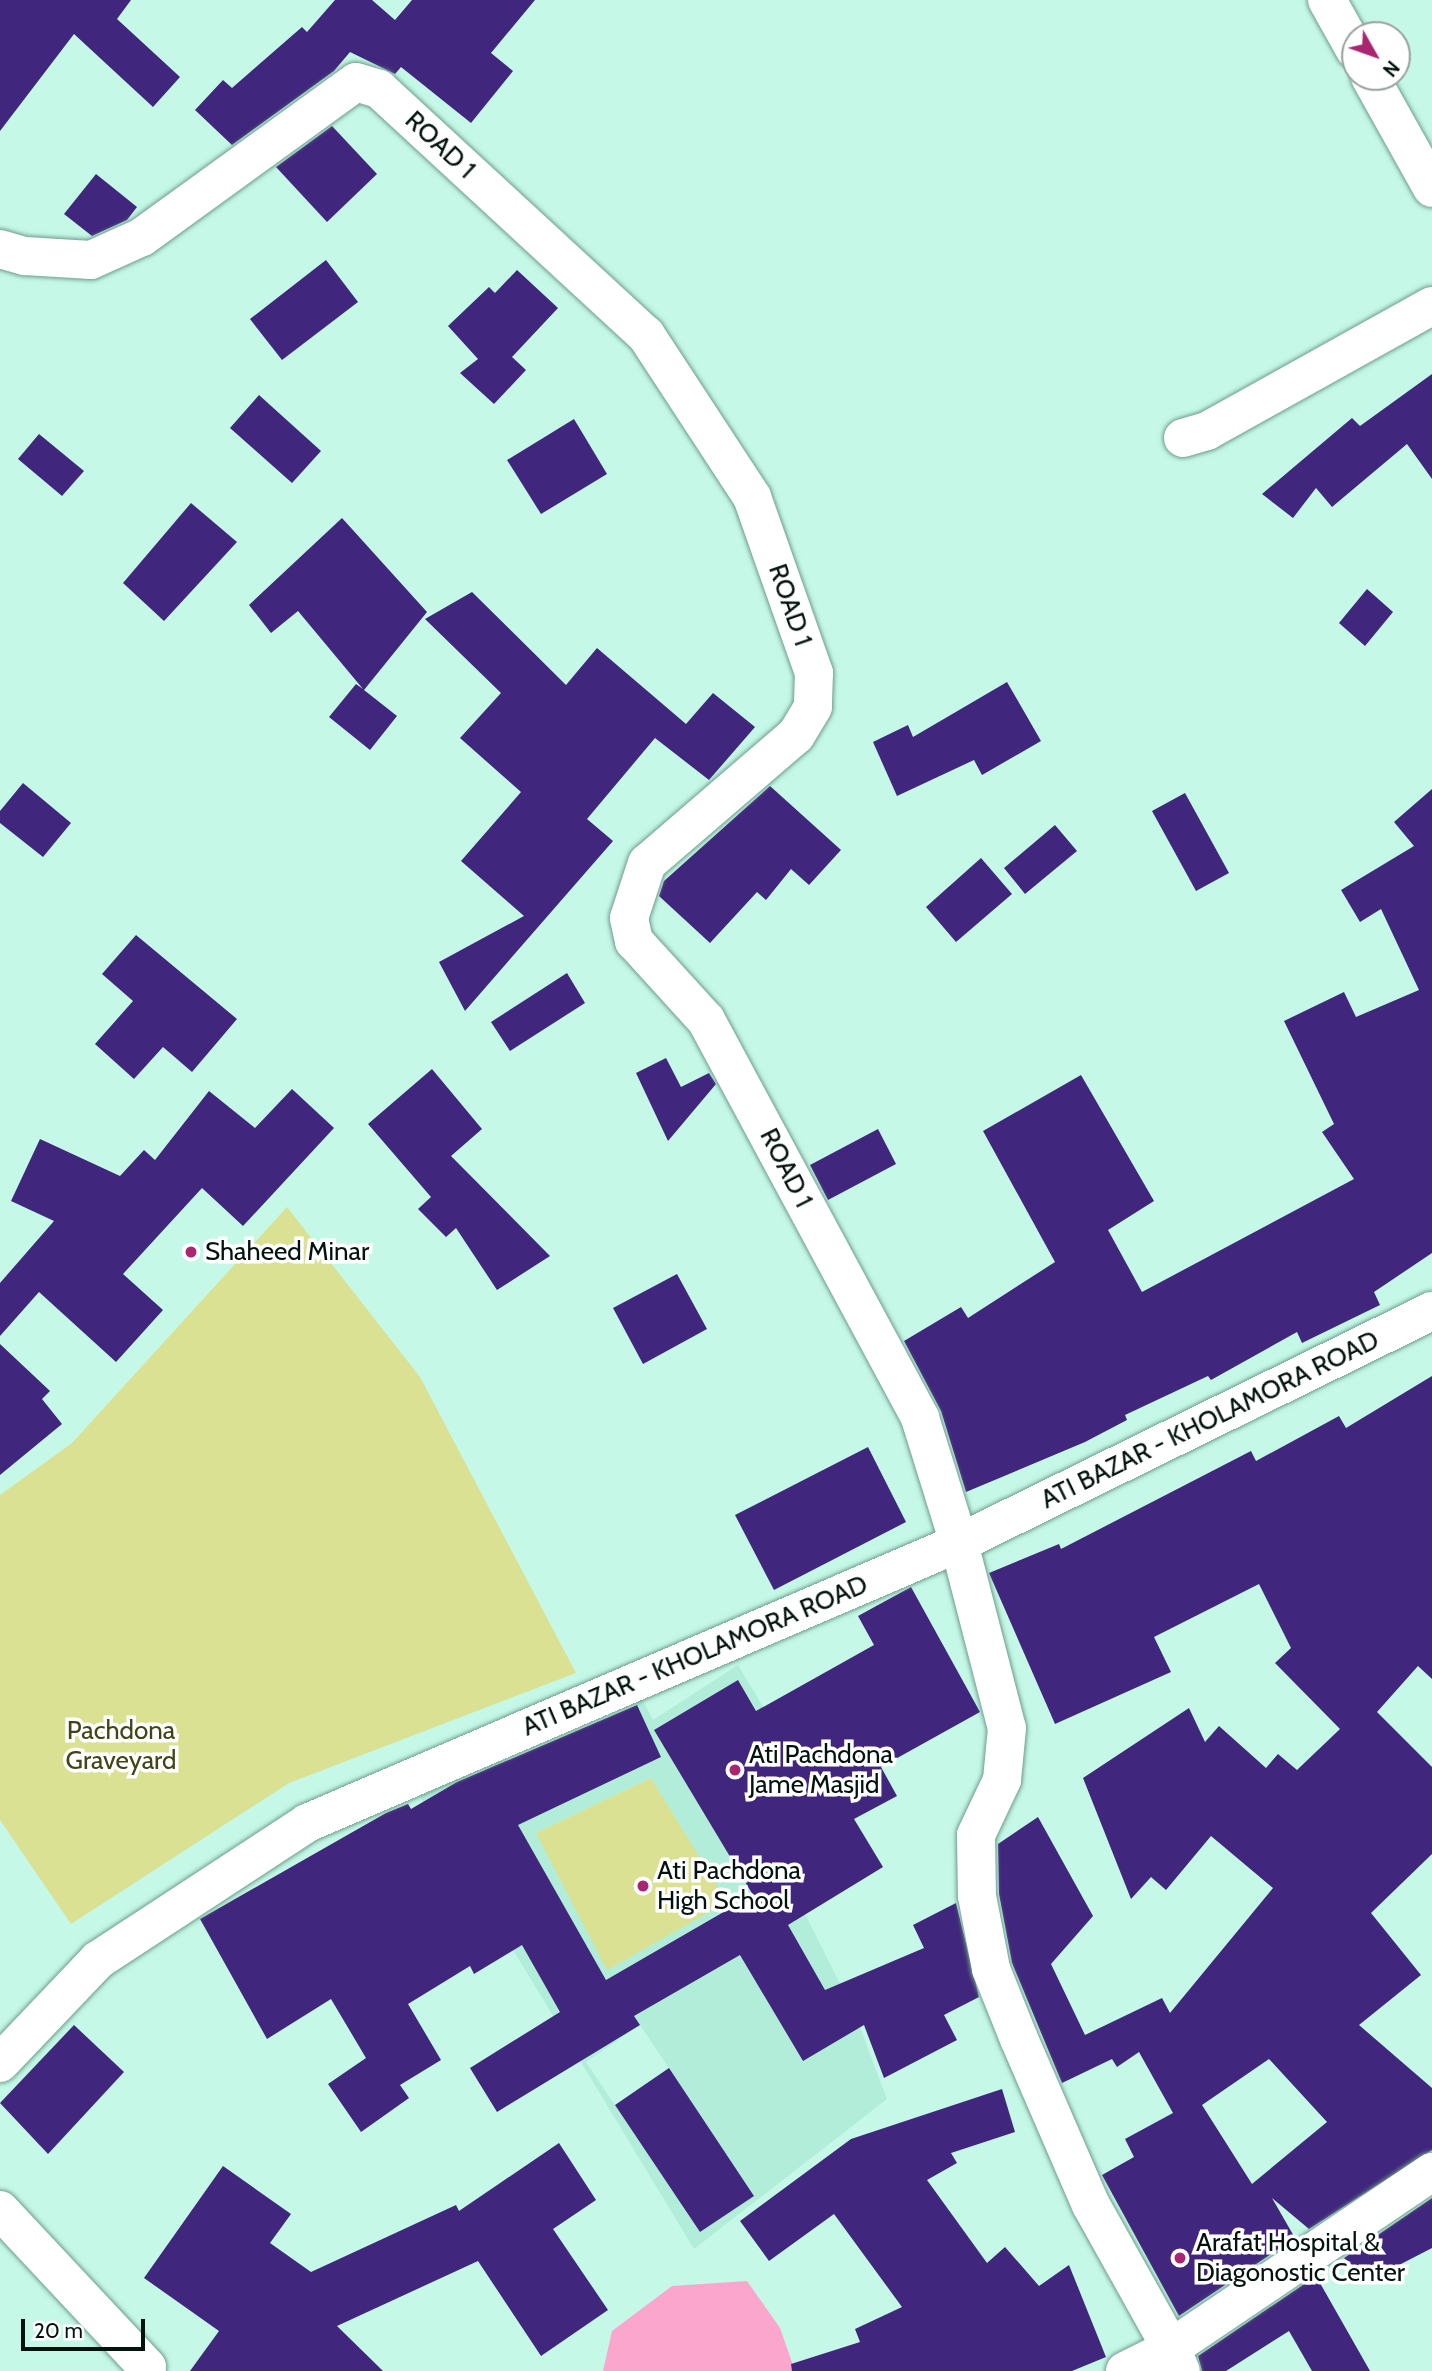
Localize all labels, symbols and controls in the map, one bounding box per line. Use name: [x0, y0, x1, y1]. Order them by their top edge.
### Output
north arrow: [1341, 21, 1411, 91]
text: N: [1378, 56, 1404, 81]
street label: ROAD 1: [398, 105, 482, 185]
street label: ROAD 1: [761, 560, 819, 650]
street label: ROAD 1: [753, 1123, 819, 1213]
place label: Shaheed Minar: [205, 1236, 369, 1268]
marker: Shaheed Minar: [183, 1244, 199, 1260]
street label: ATI BAZAR - KHOLAMORA ROAD: [1036, 1324, 1384, 1516]
street label: ATI BAZAR - KHOLAMORA ROAD: [518, 1569, 872, 1743]
park label: Pachdona Graveyard: [66, 1715, 176, 1776]
place label: Ati Pachdona Jame Masjid: [749, 1739, 893, 1800]
marker: Ati Pachdona Jame Masjid: [727, 1762, 743, 1778]
place label: Ati Pachdona High School: [657, 1855, 801, 1916]
marker: Ati Pachdona High School: [635, 1878, 651, 1894]
place label: Arafat Hospital & Diagonostic Center: [1196, 2227, 1405, 2288]
marker: Arafat Hospital & Diagonostic Center: [1170, 2248, 1190, 2268]
scale bar: [24, 2304, 149, 2348]
text: 20 m: [34, 2318, 83, 2343]

